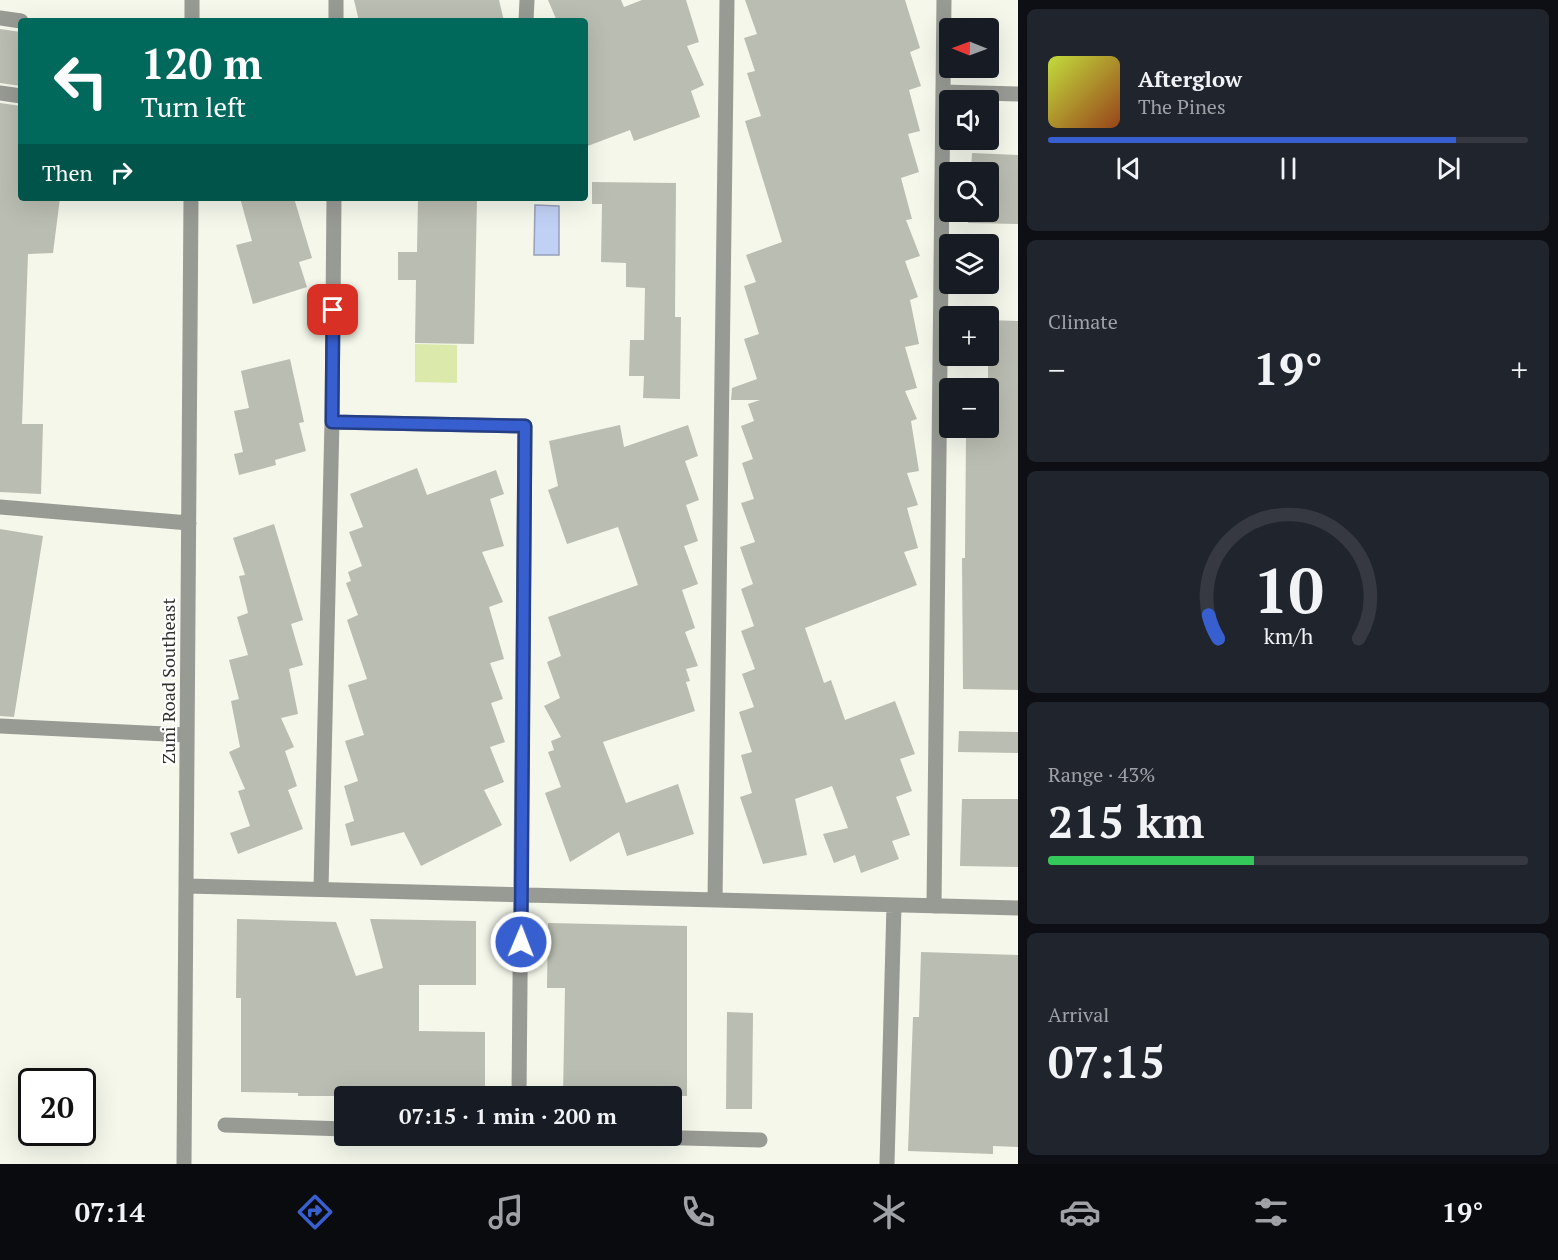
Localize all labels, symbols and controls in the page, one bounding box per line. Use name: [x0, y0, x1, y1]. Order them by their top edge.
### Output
north arrow: [939, 18, 999, 78]
map controls: [939, 18, 999, 438]
text: 120 m: [141, 35, 262, 91]
icon: left: [42, 42, 120, 120]
text: Afterglow: [1138, 64, 1242, 93]
text: Turn left: [141, 89, 246, 125]
button: sound: [939, 90, 999, 150]
text: The Pines: [1138, 93, 1226, 120]
icon: previous: [1112, 152, 1145, 185]
icon: pause: [1272, 152, 1305, 185]
icon: next: [1432, 152, 1465, 185]
icon: right: [105, 156, 138, 189]
text: Then: [42, 158, 93, 187]
button: search: [939, 162, 999, 222]
button: layers: [939, 234, 999, 294]
pin: [307, 284, 358, 335]
icon: arrive: [316, 293, 349, 326]
button: +: [939, 306, 999, 366]
text: Climate: [1048, 308, 1118, 335]
text: 19°: [1253, 338, 1323, 398]
text: −: [1048, 348, 1066, 391]
text: +: [1510, 348, 1528, 391]
button: −: [939, 378, 999, 438]
text: 10: [1253, 548, 1323, 631]
street label: Zuni Road Southeast: [156, 598, 180, 764]
text: km/h: [1263, 622, 1313, 650]
text: Range · 43%: [1048, 761, 1155, 788]
text: 215 km: [1048, 791, 1204, 851]
position arrow: [489, 910, 553, 974]
text: Arrival: [1048, 1001, 1109, 1028]
text: 07:15: [1048, 1031, 1165, 1091]
speed limit sign: 20: [18, 1068, 96, 1146]
text: 07:15 · 1 min · 200 m: [399, 1101, 617, 1130]
icon: directions: [294, 1191, 336, 1233]
icon: music: [485, 1191, 527, 1233]
icon: phone: [677, 1191, 719, 1233]
icon: climate: [868, 1191, 910, 1233]
icon: car: [1059, 1191, 1101, 1233]
icon: filters: [1250, 1191, 1292, 1233]
text: 07:14: [75, 1194, 145, 1230]
text: 19°: [1442, 1194, 1483, 1230]

